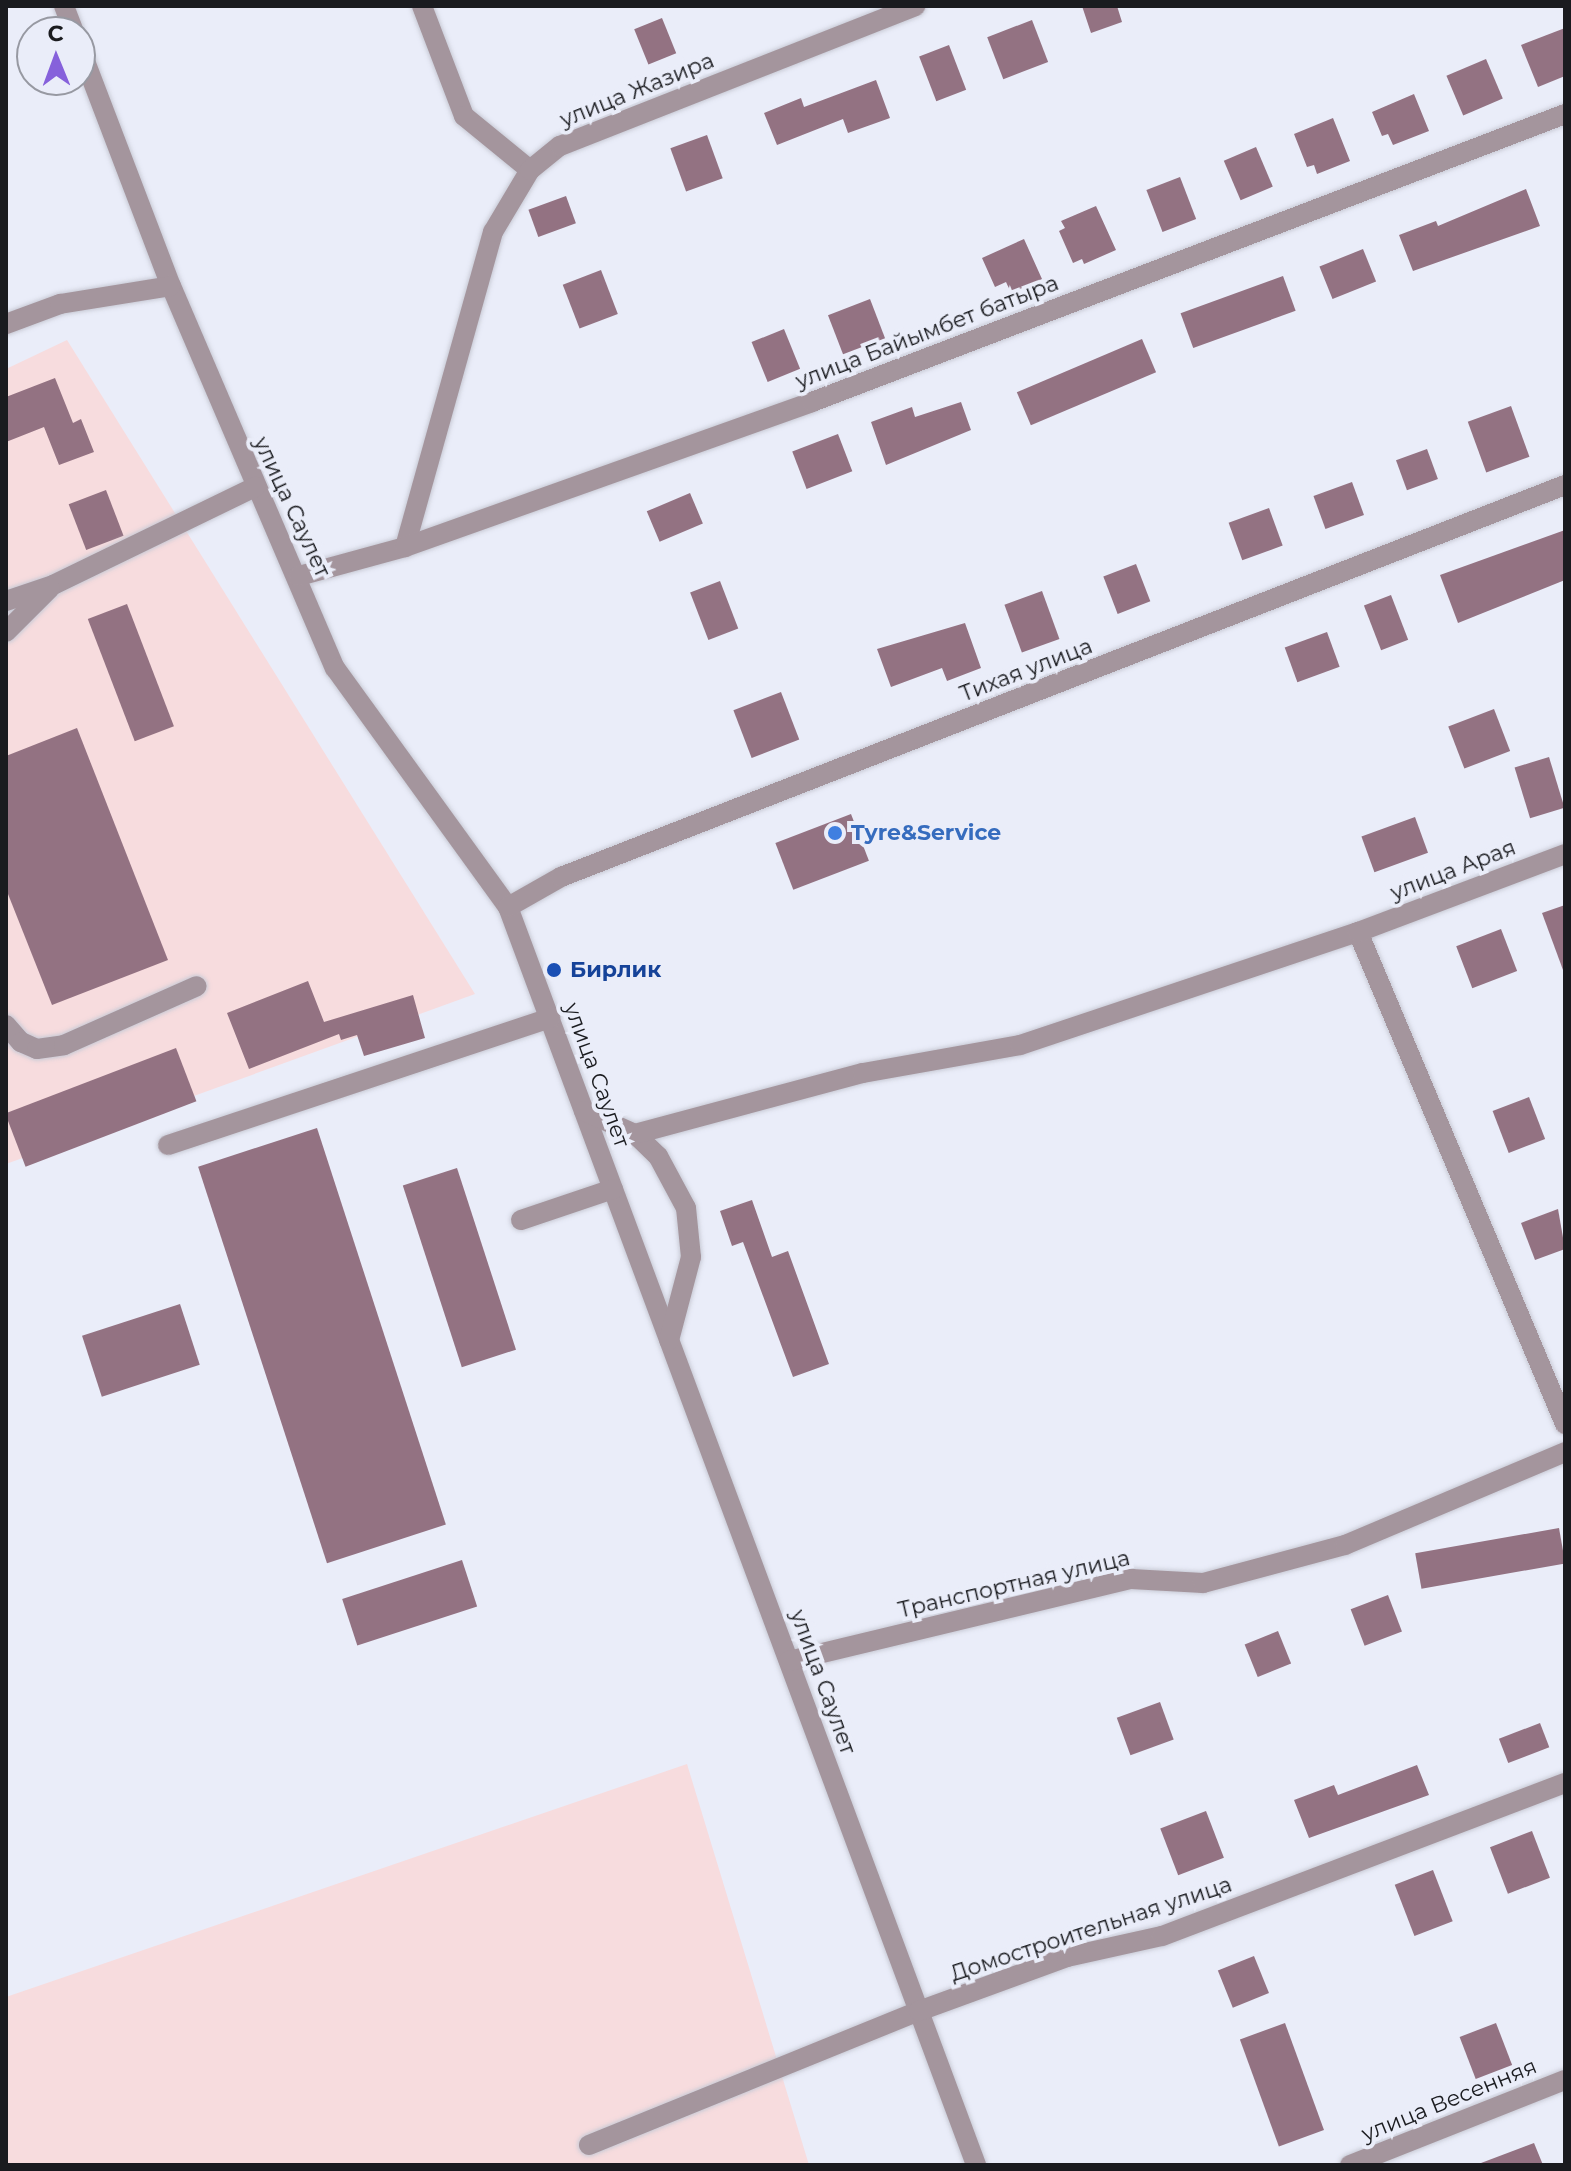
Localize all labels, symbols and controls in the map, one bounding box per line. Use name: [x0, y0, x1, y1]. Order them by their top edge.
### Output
north arrow: [16, 16, 96, 96]
text: С: [47, 20, 64, 47]
street label: улица Жазира: [556, 47, 718, 133]
street label: улица Байымбет батыра: [792, 270, 1062, 394]
street label: улица Саулет: [248, 433, 336, 581]
street label: Тихая улица: [956, 633, 1096, 707]
place label: Tyre&Service: [851, 820, 1001, 846]
marker: Tyre&Service: [826, 824, 844, 842]
street label: улица Арая: [1387, 834, 1519, 906]
place label: Бирлик: [570, 957, 661, 983]
marker: Бирлик: [545, 961, 563, 979]
street label: улица Саулет: [559, 999, 635, 1151]
street label: Транспортная улица: [896, 1544, 1132, 1624]
street label: улица Саулет: [785, 1606, 861, 1758]
street label: Домостроительная улица: [947, 1871, 1235, 1987]
street label: улица Весенняя: [1358, 2053, 1540, 2147]

